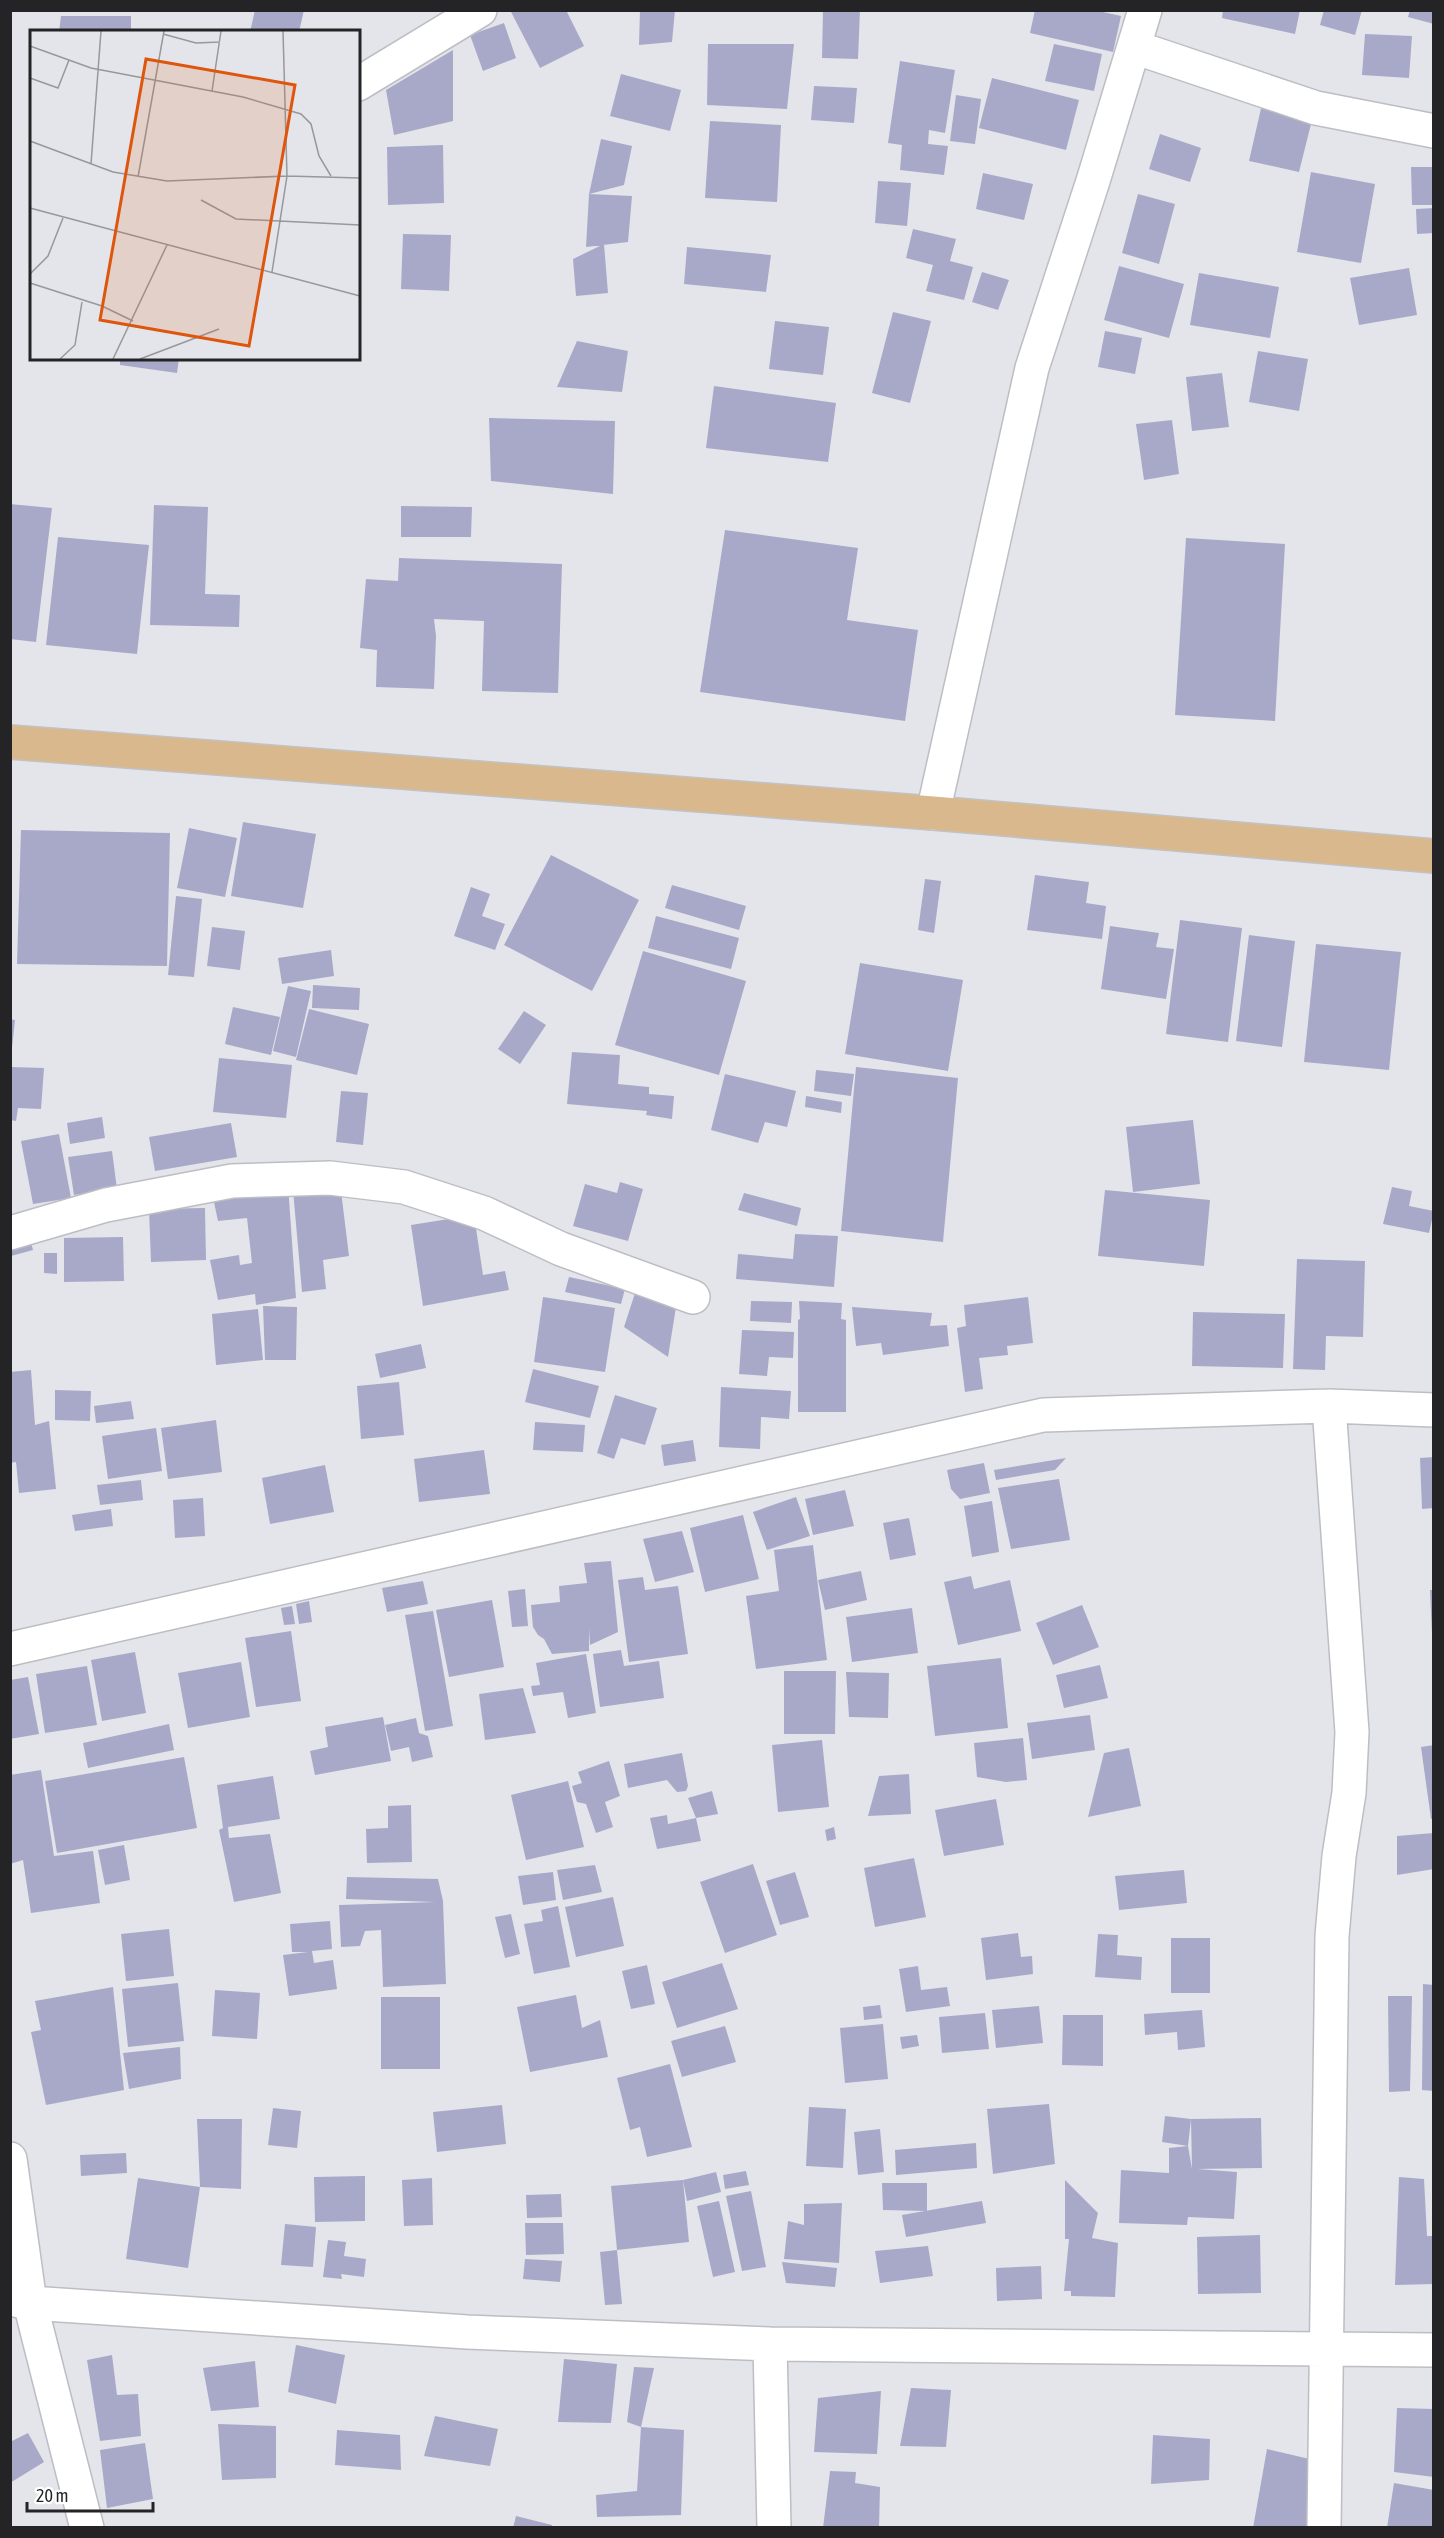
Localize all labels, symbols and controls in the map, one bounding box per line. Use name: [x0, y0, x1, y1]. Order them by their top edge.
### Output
inset map: [30, 30, 360, 360]
scale bar: [27, 2475, 153, 2513]
text: 20 m: [36, 2485, 68, 2506]

